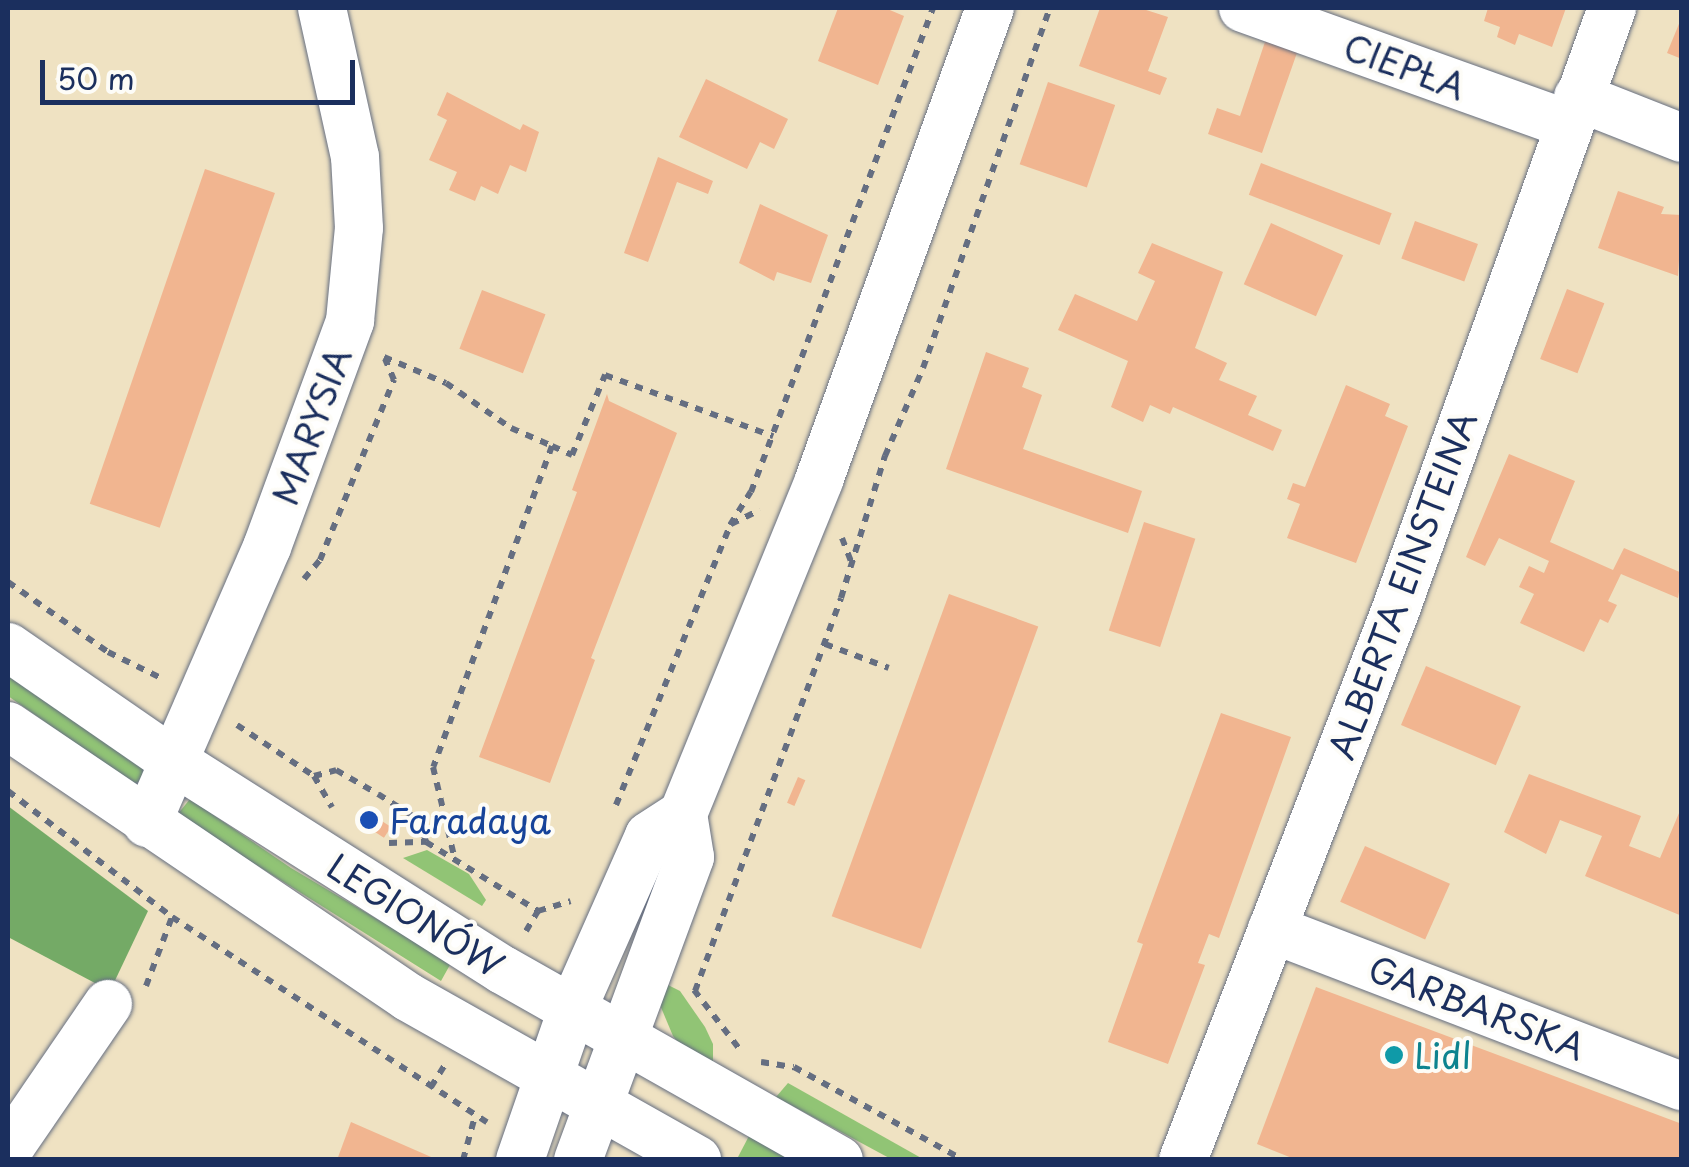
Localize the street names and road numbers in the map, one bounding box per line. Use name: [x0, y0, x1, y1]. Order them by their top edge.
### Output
street label: CIEPŁA: [1338, 25, 1472, 107]
street label: MARYSIA: [263, 342, 359, 510]
street label: ALBERTA EINSTEINA: [1320, 405, 1484, 765]
street label: LEGIONÓW: [320, 844, 512, 986]
street label: GARBARSKA: [1363, 946, 1591, 1068]

